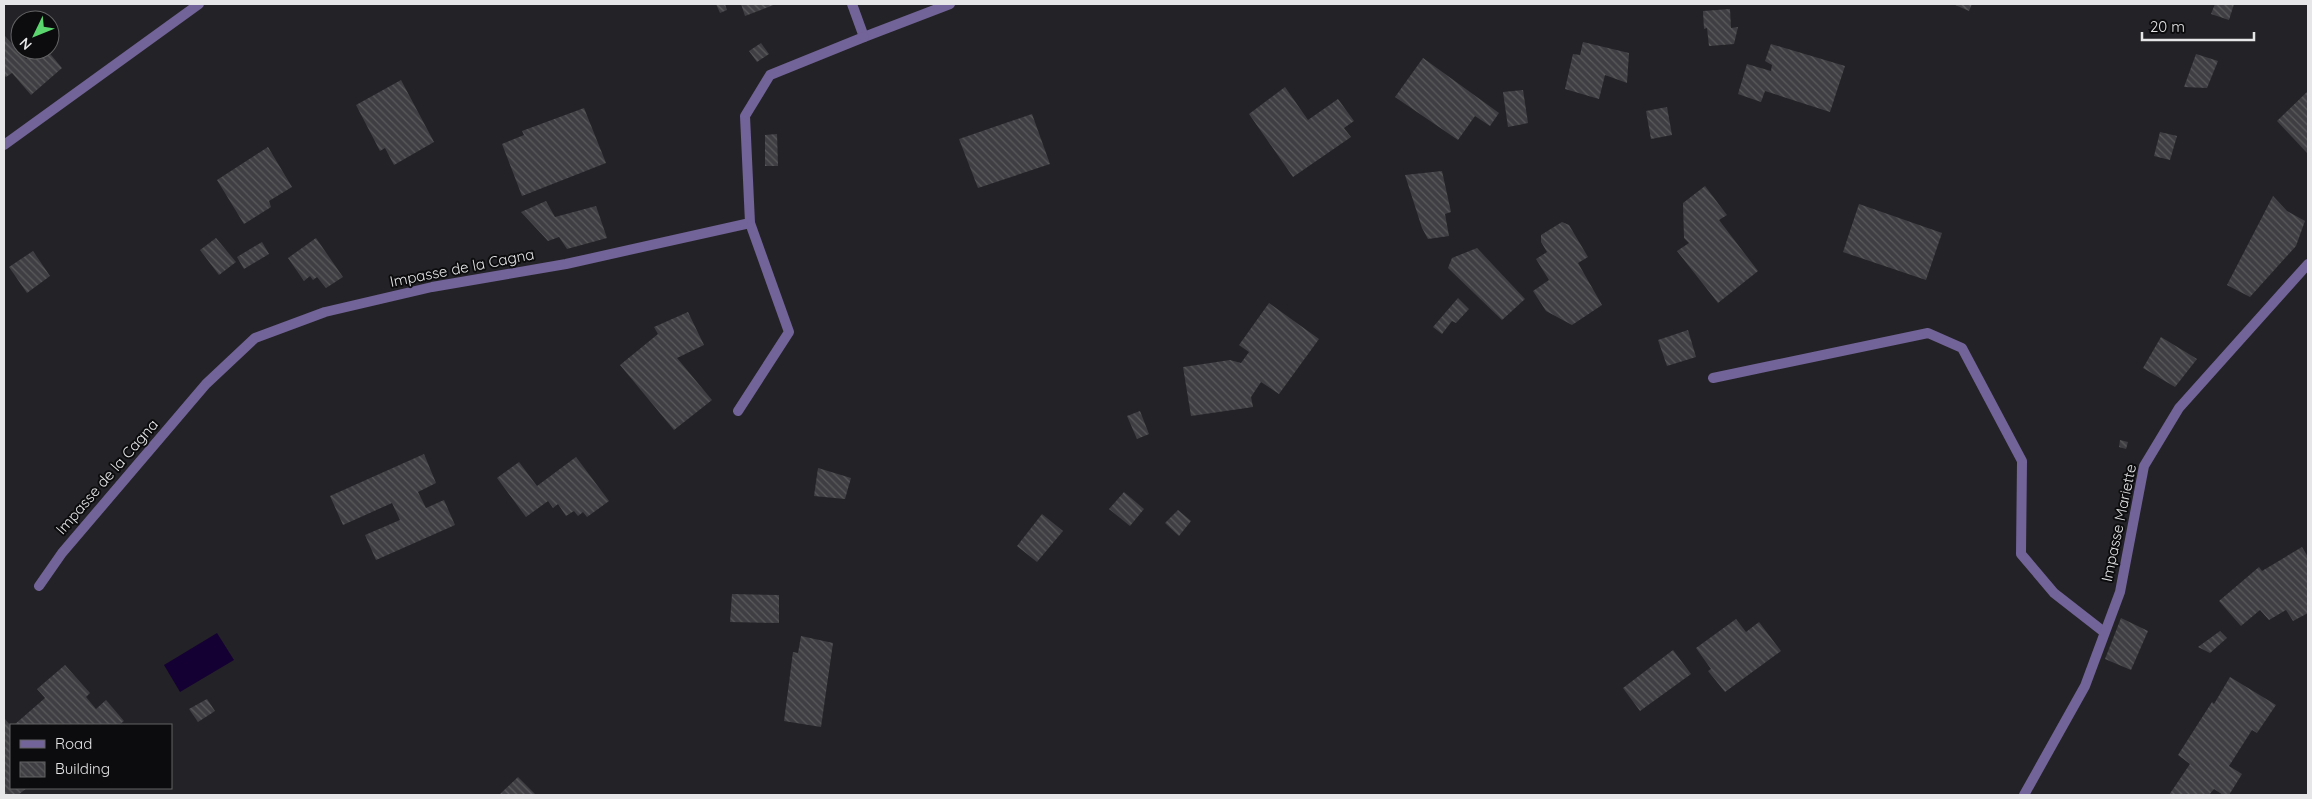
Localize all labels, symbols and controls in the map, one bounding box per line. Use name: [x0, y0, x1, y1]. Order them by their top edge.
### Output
north arrow: [10, 10, 60, 60]
scale bar: [2142, 10, 2254, 42]
text: 20 m: [2150, 17, 2185, 36]
text: N: [15, 34, 36, 54]
street label: Impasse de la Cagna: [388, 244, 536, 291]
street label: Impasse de la Cagna: [51, 415, 162, 538]
street label: Impasse Mariette: [2097, 462, 2140, 583]
legend: [10, 724, 172, 789]
text: Road: [55, 734, 92, 753]
text: Building: [55, 759, 110, 778]

